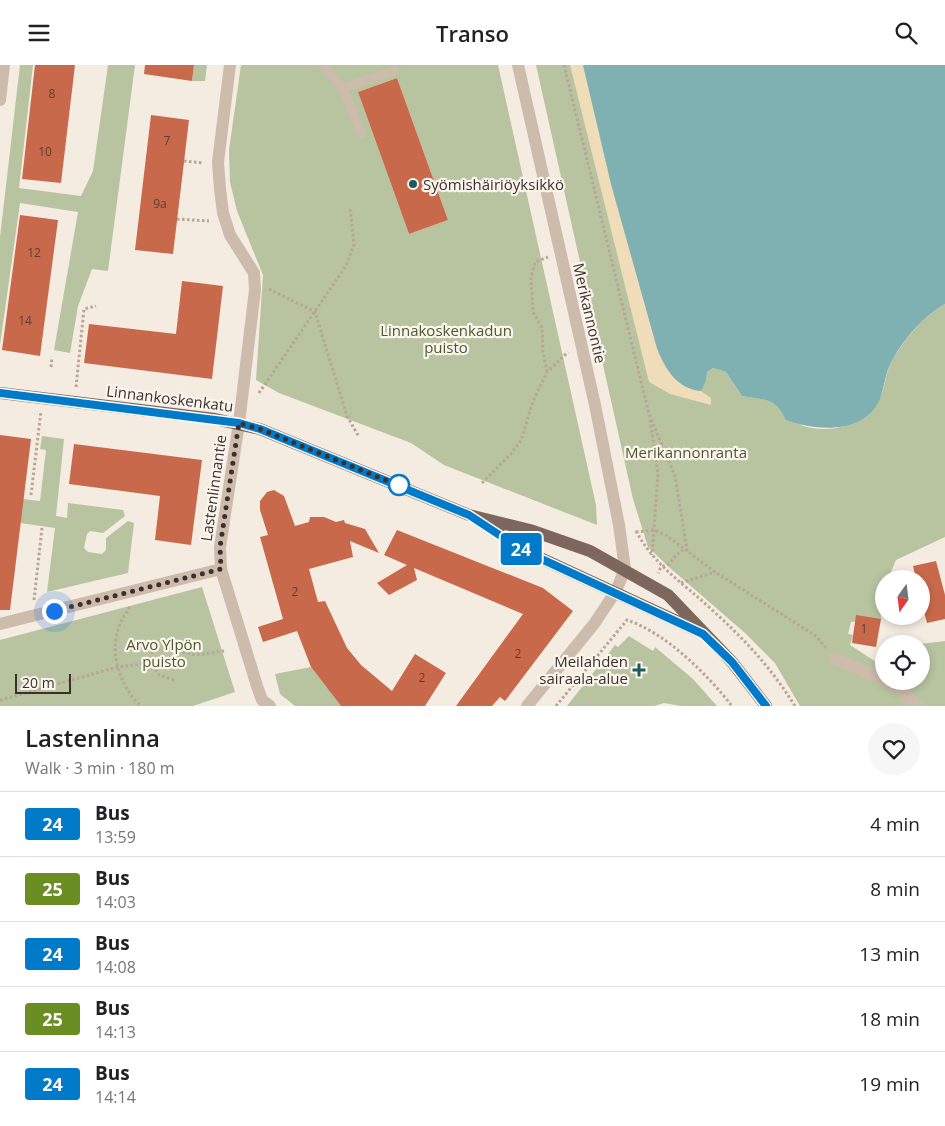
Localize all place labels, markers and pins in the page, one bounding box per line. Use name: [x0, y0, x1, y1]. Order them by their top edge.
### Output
place label: Syömishäiriöyksikkö: [423, 174, 564, 194]
marker: Syömishäiriöyksikkö: [407, 178, 419, 190]
unlabelled marker: [388, 474, 410, 496]
place label: Meilahden sairaala-alue: [539, 651, 628, 688]
marker: Meilahden sairaala-alue: [632, 663, 646, 677]

